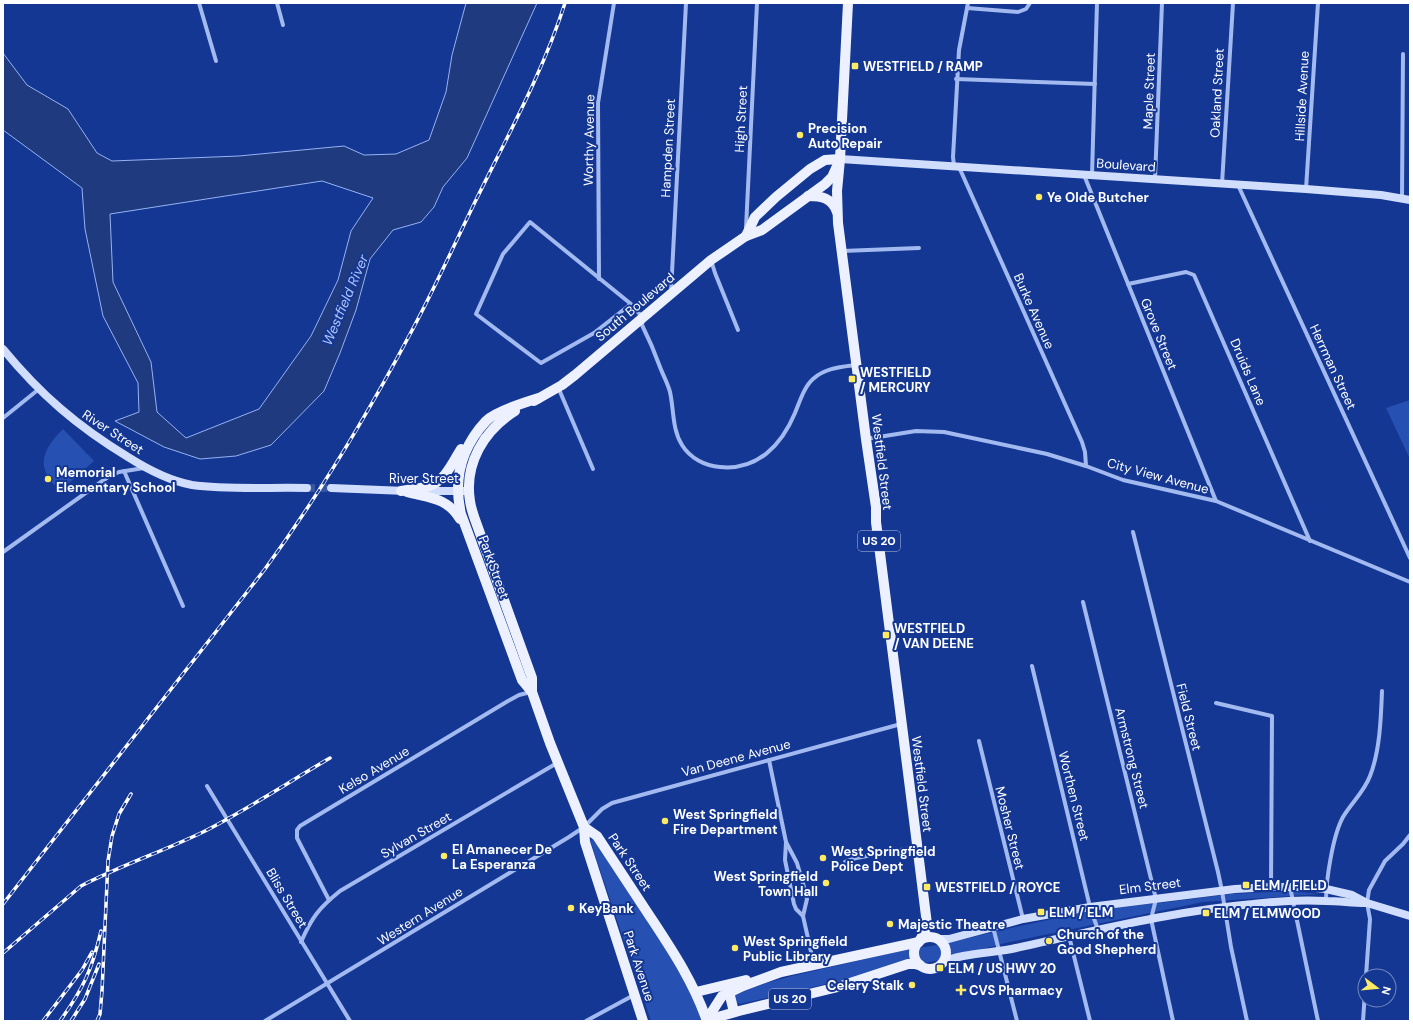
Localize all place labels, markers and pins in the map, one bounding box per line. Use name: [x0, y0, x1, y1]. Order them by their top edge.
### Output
place label: WESTFIELD / RAMP: [863, 58, 983, 75]
marker: WESTFIELD / RAMP: [850, 61, 860, 71]
place label: Precision Auto Repair: [808, 120, 883, 152]
marker: Precision Auto Repair: [795, 130, 805, 140]
place label: Ye Olde Butcher: [1047, 189, 1150, 206]
marker: Ye Olde Butcher: [1034, 192, 1044, 202]
place label: WESTFIELD / MERCURY: [860, 364, 931, 396]
marker: WESTFIELD / MERCURY: [847, 374, 857, 384]
place label: Memorial Elementary School: [56, 464, 176, 496]
marker: Memorial Elementary School: [43, 474, 53, 484]
place label: WESTFIELD / VAN DEENE: [894, 620, 974, 652]
marker: WESTFIELD / VAN DEENE: [881, 630, 891, 640]
place label: West Springfield Fire Department: [673, 806, 778, 838]
marker: West Springfield Fire Department: [660, 816, 670, 826]
place label: El Amanecer De La Esperanza: [452, 841, 552, 873]
place label: West Springfield Police Dept: [831, 843, 936, 875]
marker: El Amanecer De La Esperanza: [439, 851, 449, 861]
marker: West Springfield Police Dept: [818, 853, 828, 863]
place label: West Springfield Town Hall: [713, 868, 818, 900]
place label: ELM / FIELD: [1254, 877, 1327, 894]
marker: West Springfield Town Hall: [821, 878, 831, 888]
place label: WESTFIELD / ROYCE: [935, 879, 1060, 896]
marker: ELM / FIELD: [1241, 880, 1251, 890]
marker: WESTFIELD / ROYCE: [922, 882, 932, 892]
place label: KeyBank: [579, 900, 634, 917]
marker: KeyBank: [566, 903, 576, 913]
place label: ELM / ELM: [1049, 904, 1113, 921]
place label: ELM / ELMWOOD: [1214, 905, 1321, 922]
marker: ELM / ELM: [1036, 907, 1046, 917]
marker: ELM / ELMWOOD: [1201, 908, 1211, 918]
place label: Majestic Theatre: [898, 916, 1005, 933]
marker: Majestic Theatre: [885, 919, 895, 929]
place label: Church of the Good Shepherd: [1057, 926, 1156, 958]
place label: West Springfield Public Library: [743, 933, 848, 965]
marker: Church of the Good Shepherd: [1044, 936, 1054, 946]
marker: West Springfield Public Library: [730, 943, 740, 953]
place label: ELM / US HWY 20: [948, 960, 1056, 977]
marker: ELM / US HWY 20: [935, 963, 945, 973]
place label: Celery Stalk: [827, 977, 904, 994]
marker: Celery Stalk: [907, 980, 917, 990]
place label: CVS Pharmacy: [969, 982, 1063, 999]
marker: CVS Pharmacy: [956, 985, 966, 995]

